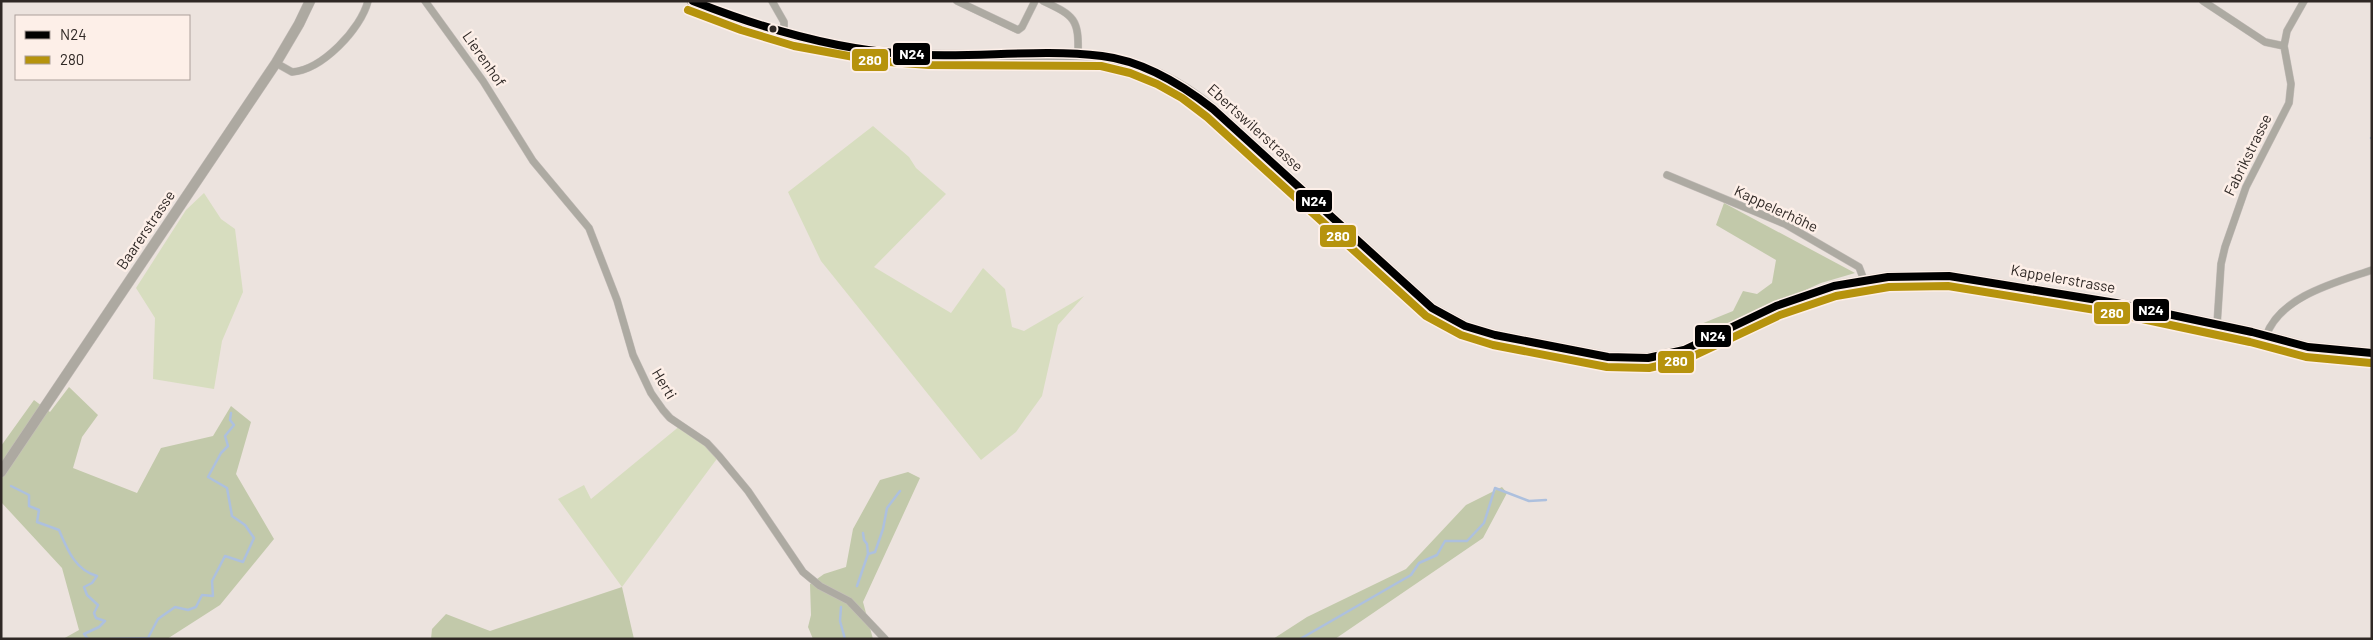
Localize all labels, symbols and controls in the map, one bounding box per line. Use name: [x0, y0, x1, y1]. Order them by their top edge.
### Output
legend: [15, 15, 190, 80]
unlabelled marker: [768, 24, 778, 34]
text: N24: [60, 25, 86, 43]
street label: Lierenhof: [459, 27, 510, 89]
line badge: N24: [892, 42, 931, 66]
text: N24: [899, 45, 925, 62]
line badge: 280: [851, 48, 889, 72]
text: 280: [60, 50, 84, 68]
text: 280: [858, 51, 882, 68]
street label: Ebertswilerstrasse: [1204, 80, 1307, 175]
street label: Fabrikstrasse: [2220, 111, 2275, 198]
street label: Kappelerhöhe: [1732, 181, 1821, 235]
street label: Baarerstrasse: [112, 187, 178, 272]
line badge: N24: [1295, 189, 1333, 213]
text: N24: [1301, 192, 1327, 209]
line badge: 280: [1319, 224, 1357, 248]
text: 280: [1326, 227, 1350, 244]
street label: Kappelerstrasse: [2009, 260, 2117, 296]
line badge: N24: [2132, 298, 2170, 322]
line badge: 280: [2093, 301, 2131, 325]
text: N24: [2138, 301, 2164, 318]
text: 280: [2100, 304, 2124, 321]
line badge: N24: [1694, 324, 1732, 348]
text: N24: [1700, 327, 1726, 344]
line badge: 280: [1657, 350, 1695, 374]
text: 280: [1664, 352, 1688, 369]
street label: Herti: [649, 365, 681, 402]

